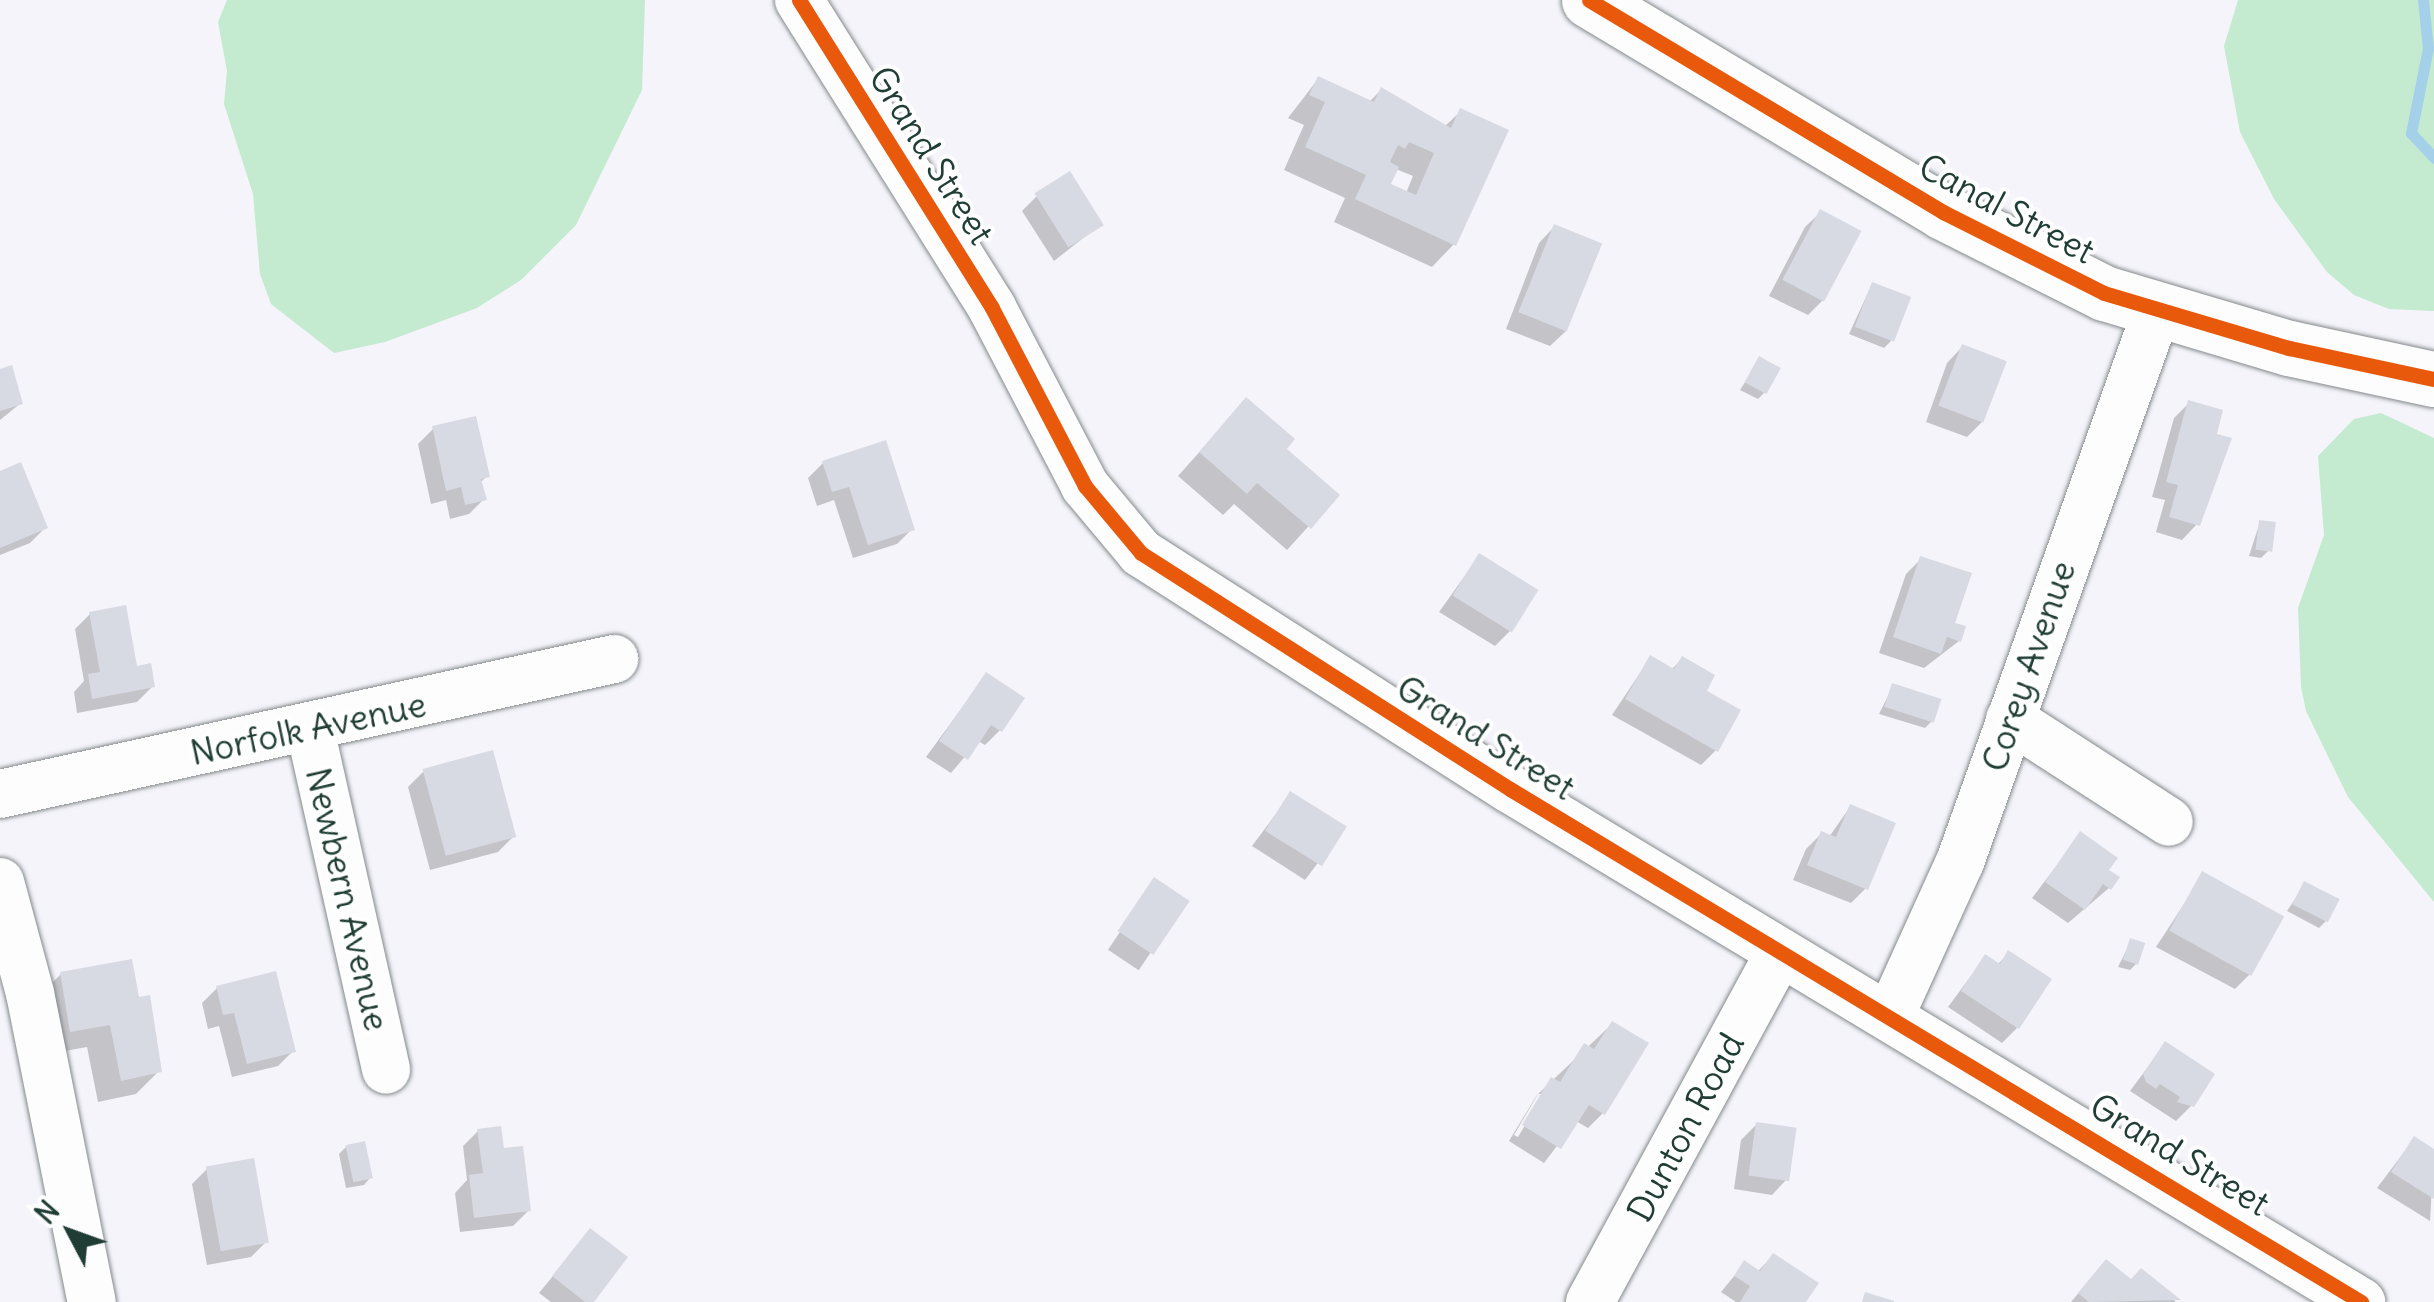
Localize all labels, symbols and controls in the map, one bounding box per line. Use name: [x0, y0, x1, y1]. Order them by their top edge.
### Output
street label: Grand Street: [861, 58, 1003, 252]
street label: Canal Street: [1912, 144, 2102, 272]
street label: Corey Avenue: [1972, 555, 2084, 777]
street label: Grand Street: [1389, 666, 1583, 808]
street label: Norfolk Avenue: [186, 683, 430, 773]
street label: Newbern Avenue: [297, 763, 399, 1035]
street label: Dunton Road: [1618, 1026, 1752, 1228]
street label: Grand Street: [2083, 1084, 2277, 1224]
north arrow: [20, 1182, 120, 1282]
text: N: [27, 1193, 67, 1231]

